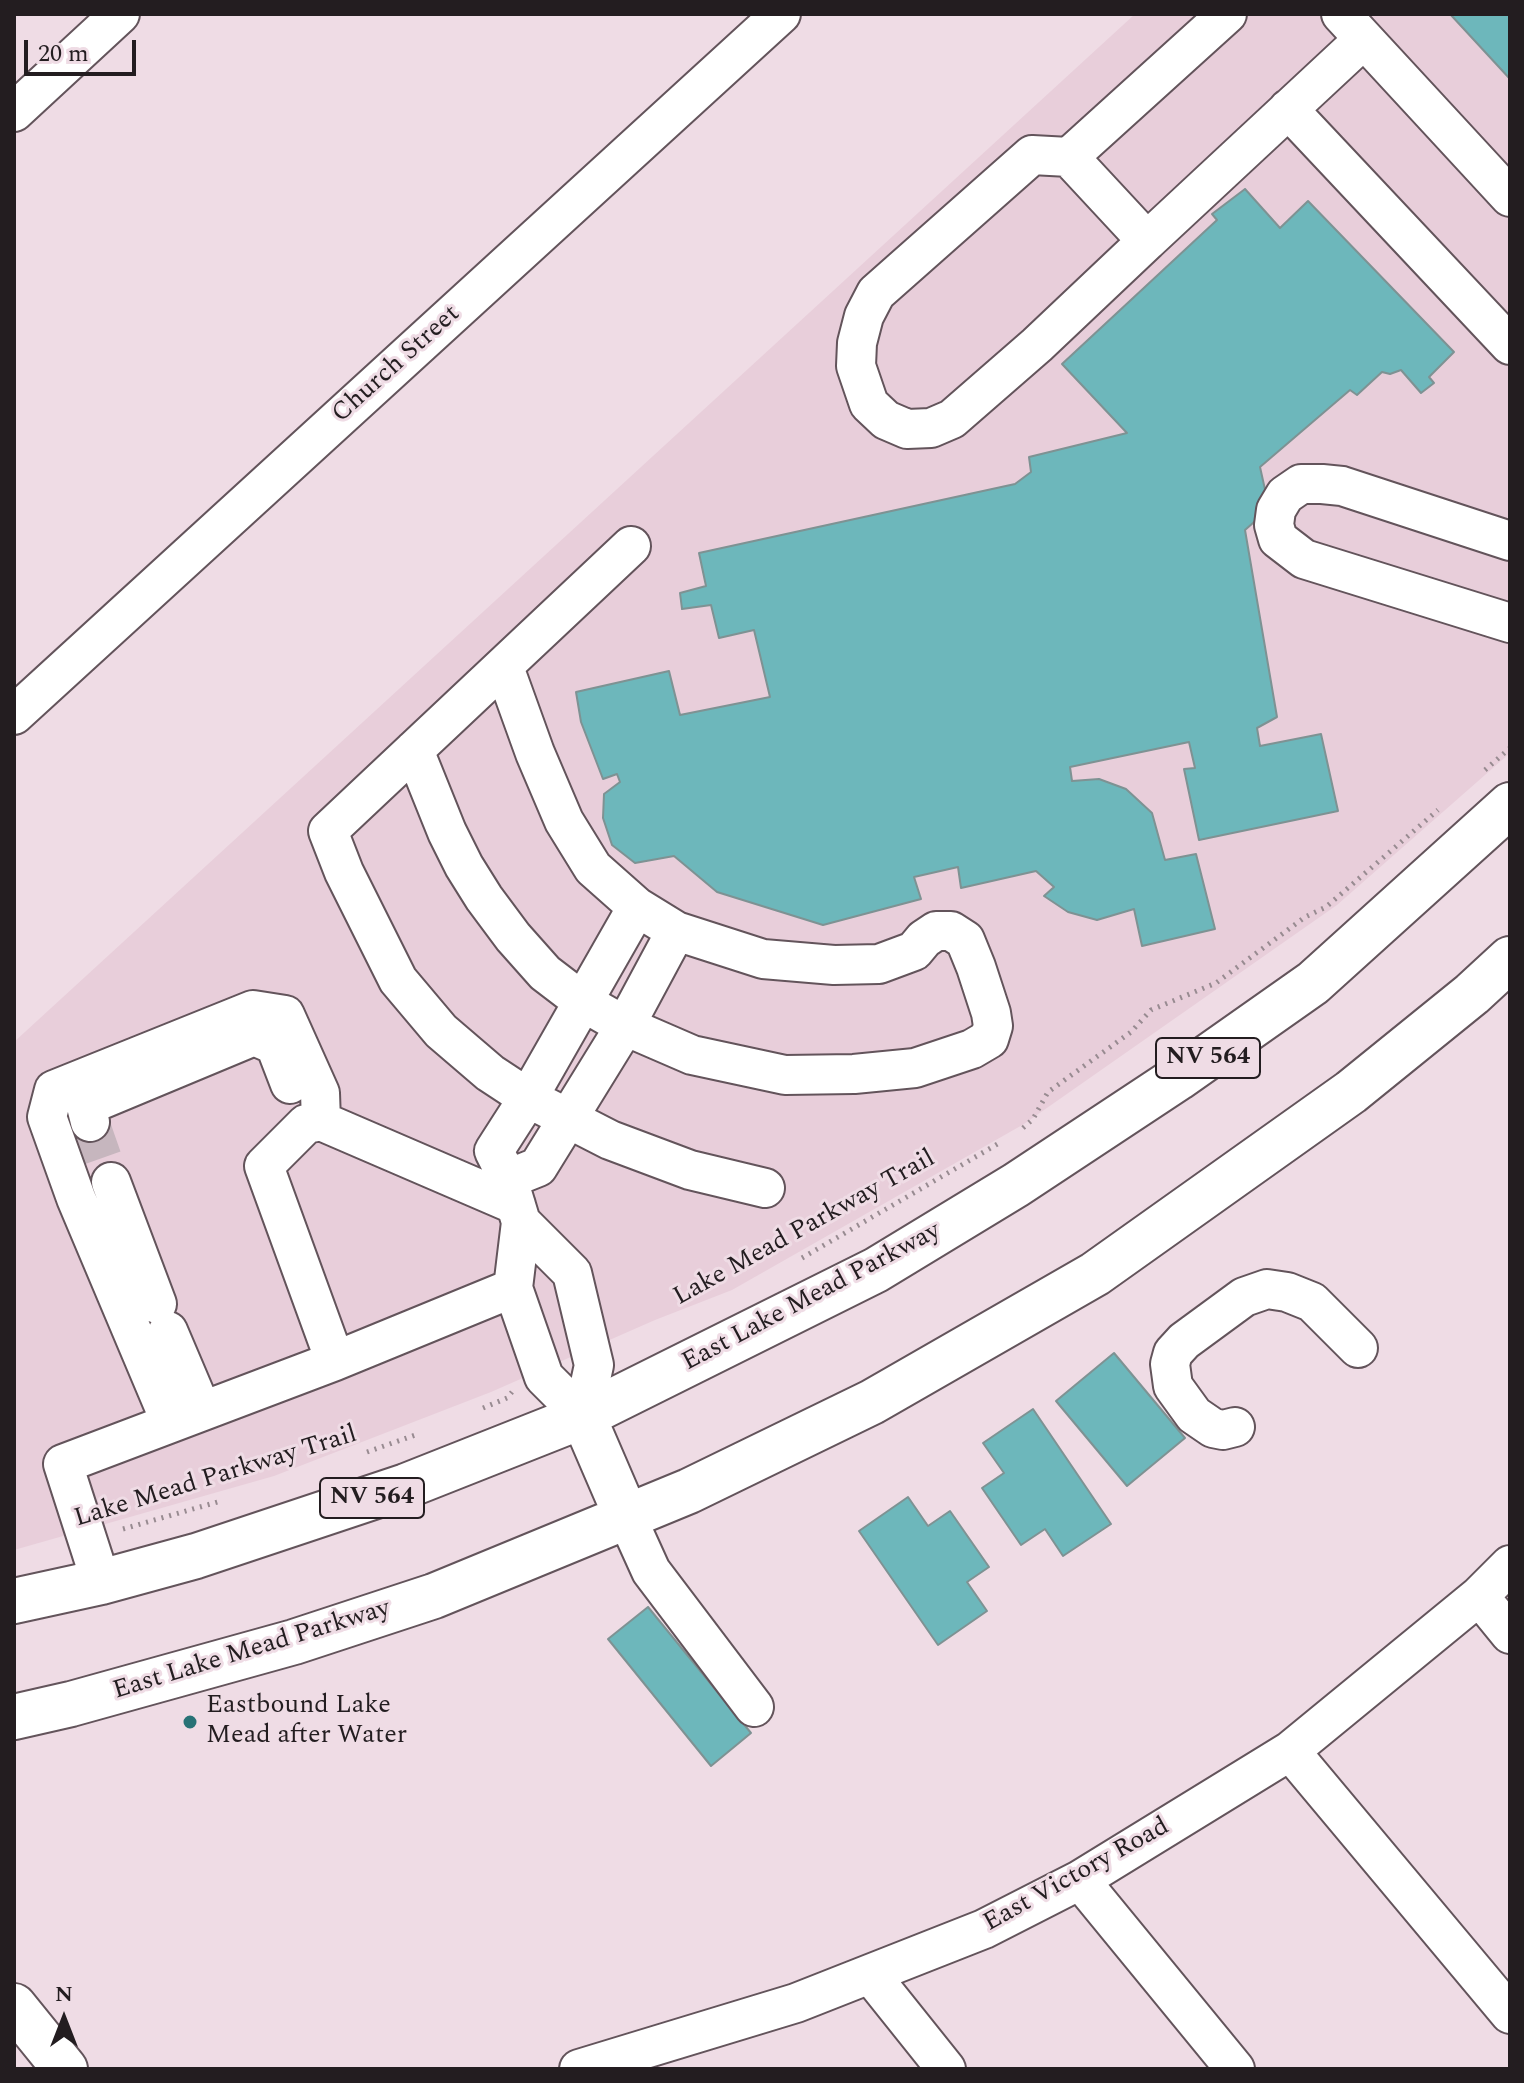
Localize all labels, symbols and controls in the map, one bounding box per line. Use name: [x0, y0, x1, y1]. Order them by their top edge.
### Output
scale bar: [28, 24, 140, 74]
text: 20 m: [38, 36, 89, 72]
street label: Church Street: [327, 299, 467, 431]
road number: NV 564: [1156, 1038, 1260, 1078]
street label: Lake Mead Parkway Trail: [669, 1144, 941, 1314]
street label: East Lake Mead Parkway: [677, 1217, 947, 1379]
street label: Lake Mead Parkway Trail: [71, 1420, 361, 1536]
road number: NV 564: [320, 1478, 424, 1518]
street label: East Lake Mead Parkway: [110, 1594, 394, 1708]
place label: Eastbound Lake Mead after Water: [206, 1691, 407, 1752]
marker: Eastbound Lake Mead after Water: [181, 1713, 199, 1731]
street label: East Victory Road: [979, 1812, 1175, 1940]
text: N: [55, 1978, 73, 2011]
north arrow: [24, 1979, 104, 2059]

